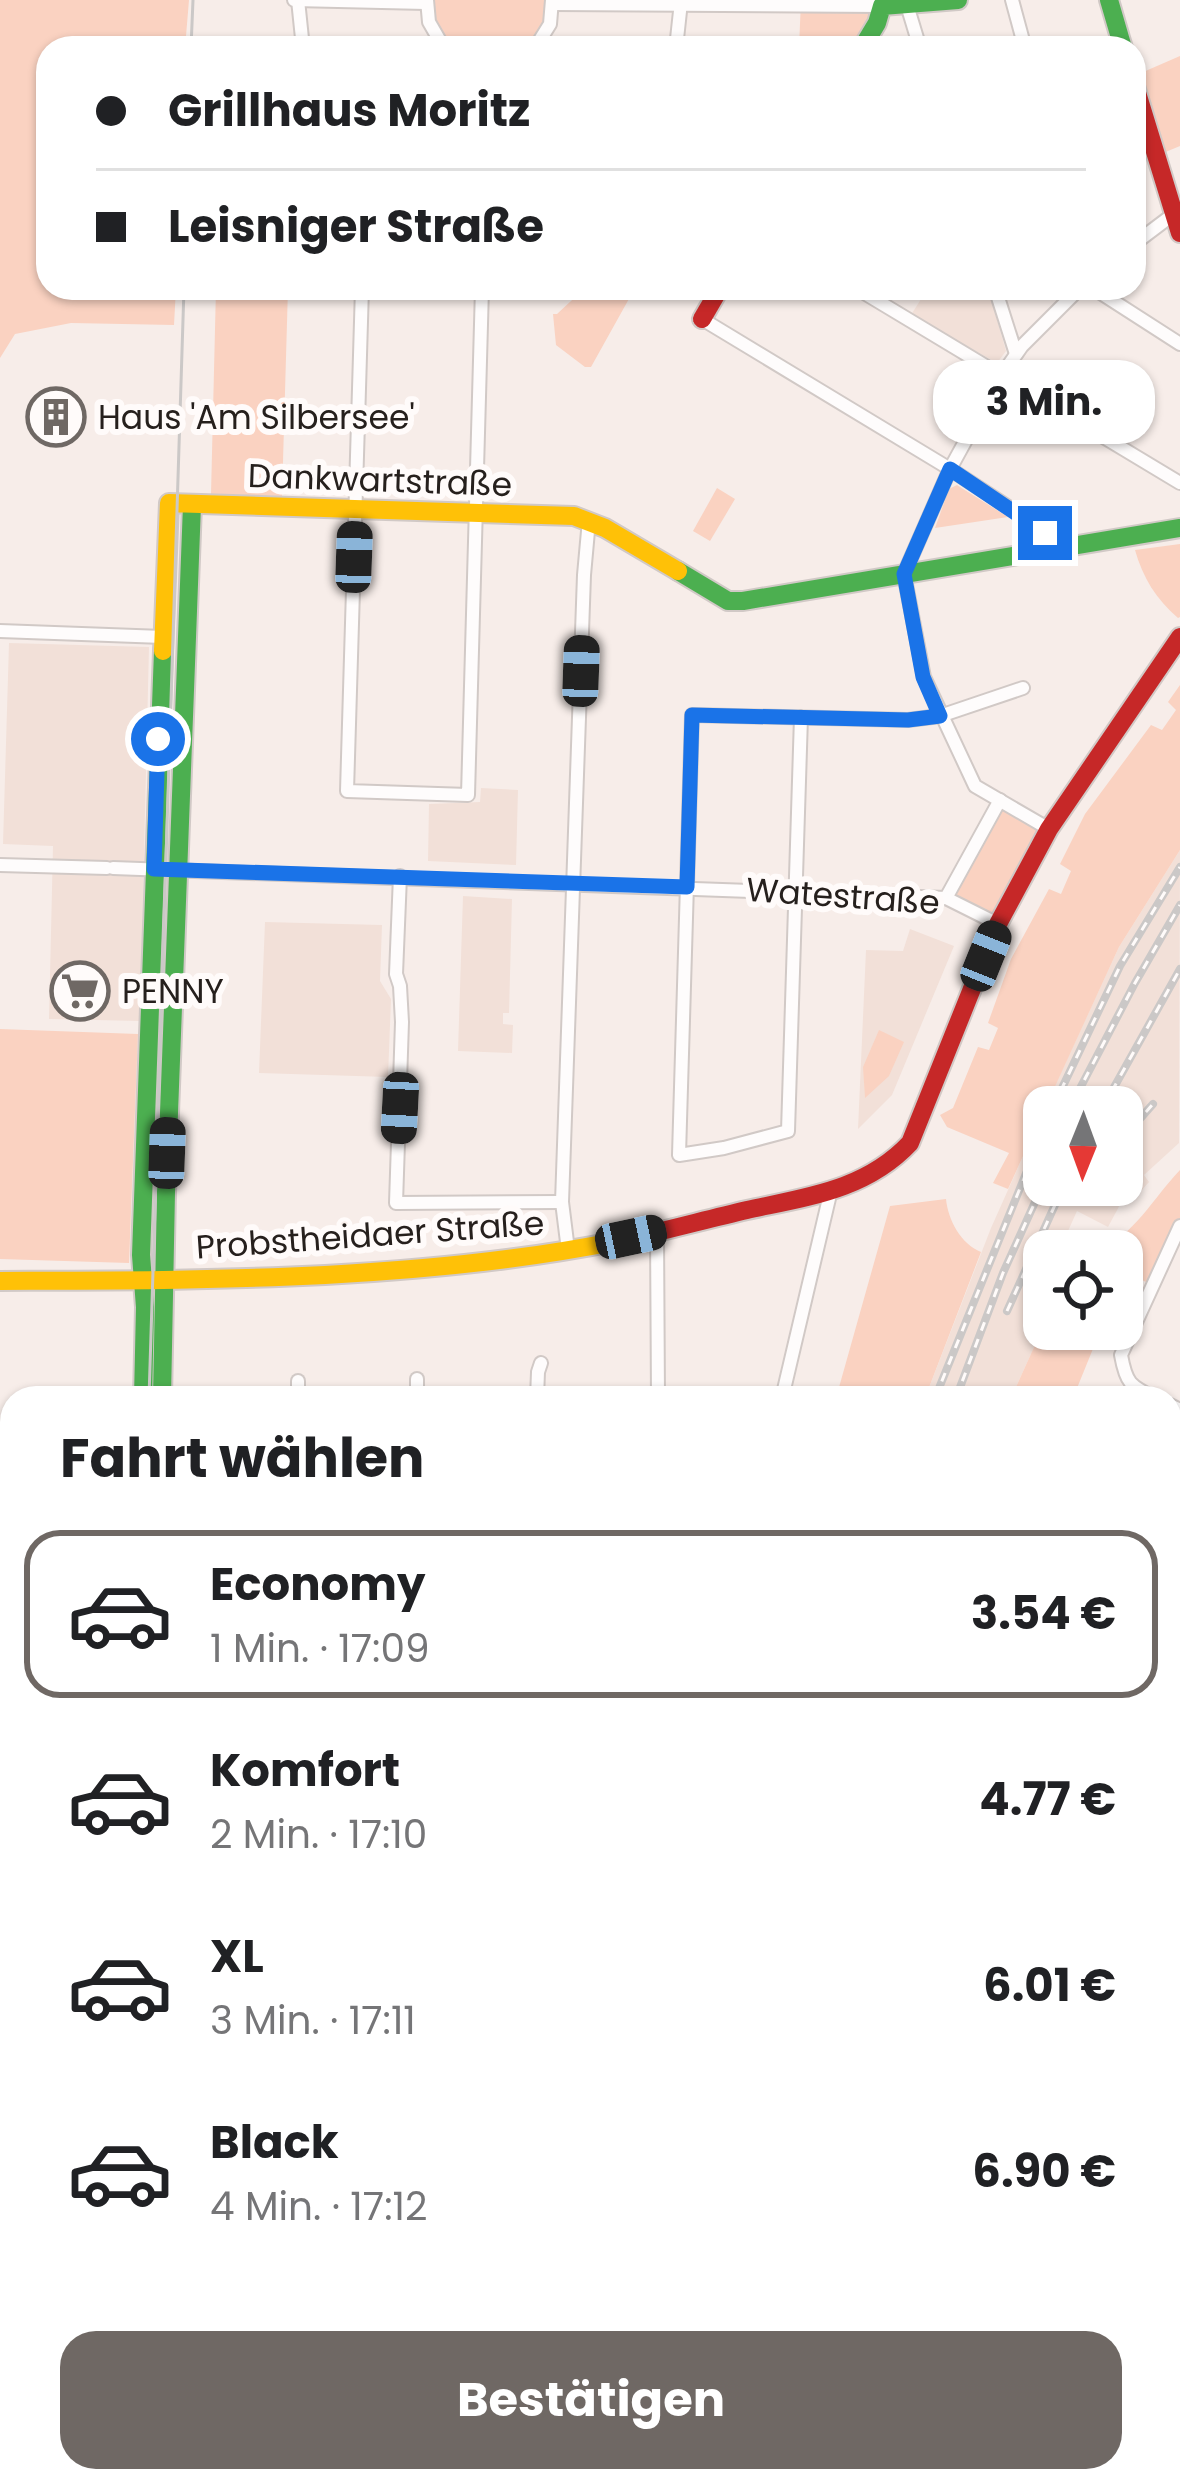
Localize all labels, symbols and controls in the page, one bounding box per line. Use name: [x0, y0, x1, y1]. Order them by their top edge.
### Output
text: Grillhaus Moritz: [168, 79, 530, 142]
text: Leisniger Straße: [168, 195, 544, 258]
callout: 3 Min.: [934, 359, 1156, 443]
text: 3 Min.: [986, 374, 1102, 429]
building icon: Haus 'Am Silbersee': [25, 386, 87, 448]
place label: Haus 'Am Silbersee': [98, 394, 415, 441]
street label: Dankwartstraße: [247, 452, 513, 508]
route end: [1018, 506, 1072, 560]
car: [335, 520, 373, 594]
car: [562, 634, 600, 708]
route start: [131, 712, 185, 766]
street label: Watestraße: [745, 866, 941, 926]
car: [956, 916, 1016, 996]
supermarket icon: PENNY: [49, 960, 111, 1022]
place label: PENNY: [122, 968, 224, 1015]
car: [380, 1071, 420, 1145]
north arrow: [1023, 1086, 1143, 1206]
map controls: [1023, 1086, 1143, 1350]
car: [148, 1116, 186, 1190]
street label: Probstheidaer Straße: [194, 1199, 546, 1271]
car: [592, 1212, 670, 1262]
button: locate: [1023, 1230, 1143, 1350]
text: Fahrt wählen: [60, 1420, 425, 1496]
text: Economy: [210, 1553, 425, 1616]
icon: car: [66, 1560, 174, 1668]
text: 3.54 €: [971, 1582, 1116, 1645]
text: 1 Min. · 17:09: [210, 1621, 429, 1676]
text: Komfort: [210, 1739, 400, 1802]
icon: car: [66, 1746, 174, 1854]
text: 4.77 €: [979, 1768, 1116, 1831]
text: 2 Min. · 17:10: [210, 1807, 427, 1862]
text: XL: [210, 1925, 264, 1988]
icon: car: [66, 1932, 174, 2040]
text: 6.01 €: [983, 1954, 1116, 2017]
text: 3 Min. · 17:11: [210, 1993, 416, 2048]
text: Black: [210, 2111, 339, 2174]
icon: car: [66, 2118, 174, 2226]
text: 6.90 €: [972, 2140, 1116, 2203]
text: 4 Min. · 17:12: [210, 2179, 427, 2234]
button: Bestätigen: [60, 2331, 1122, 2469]

